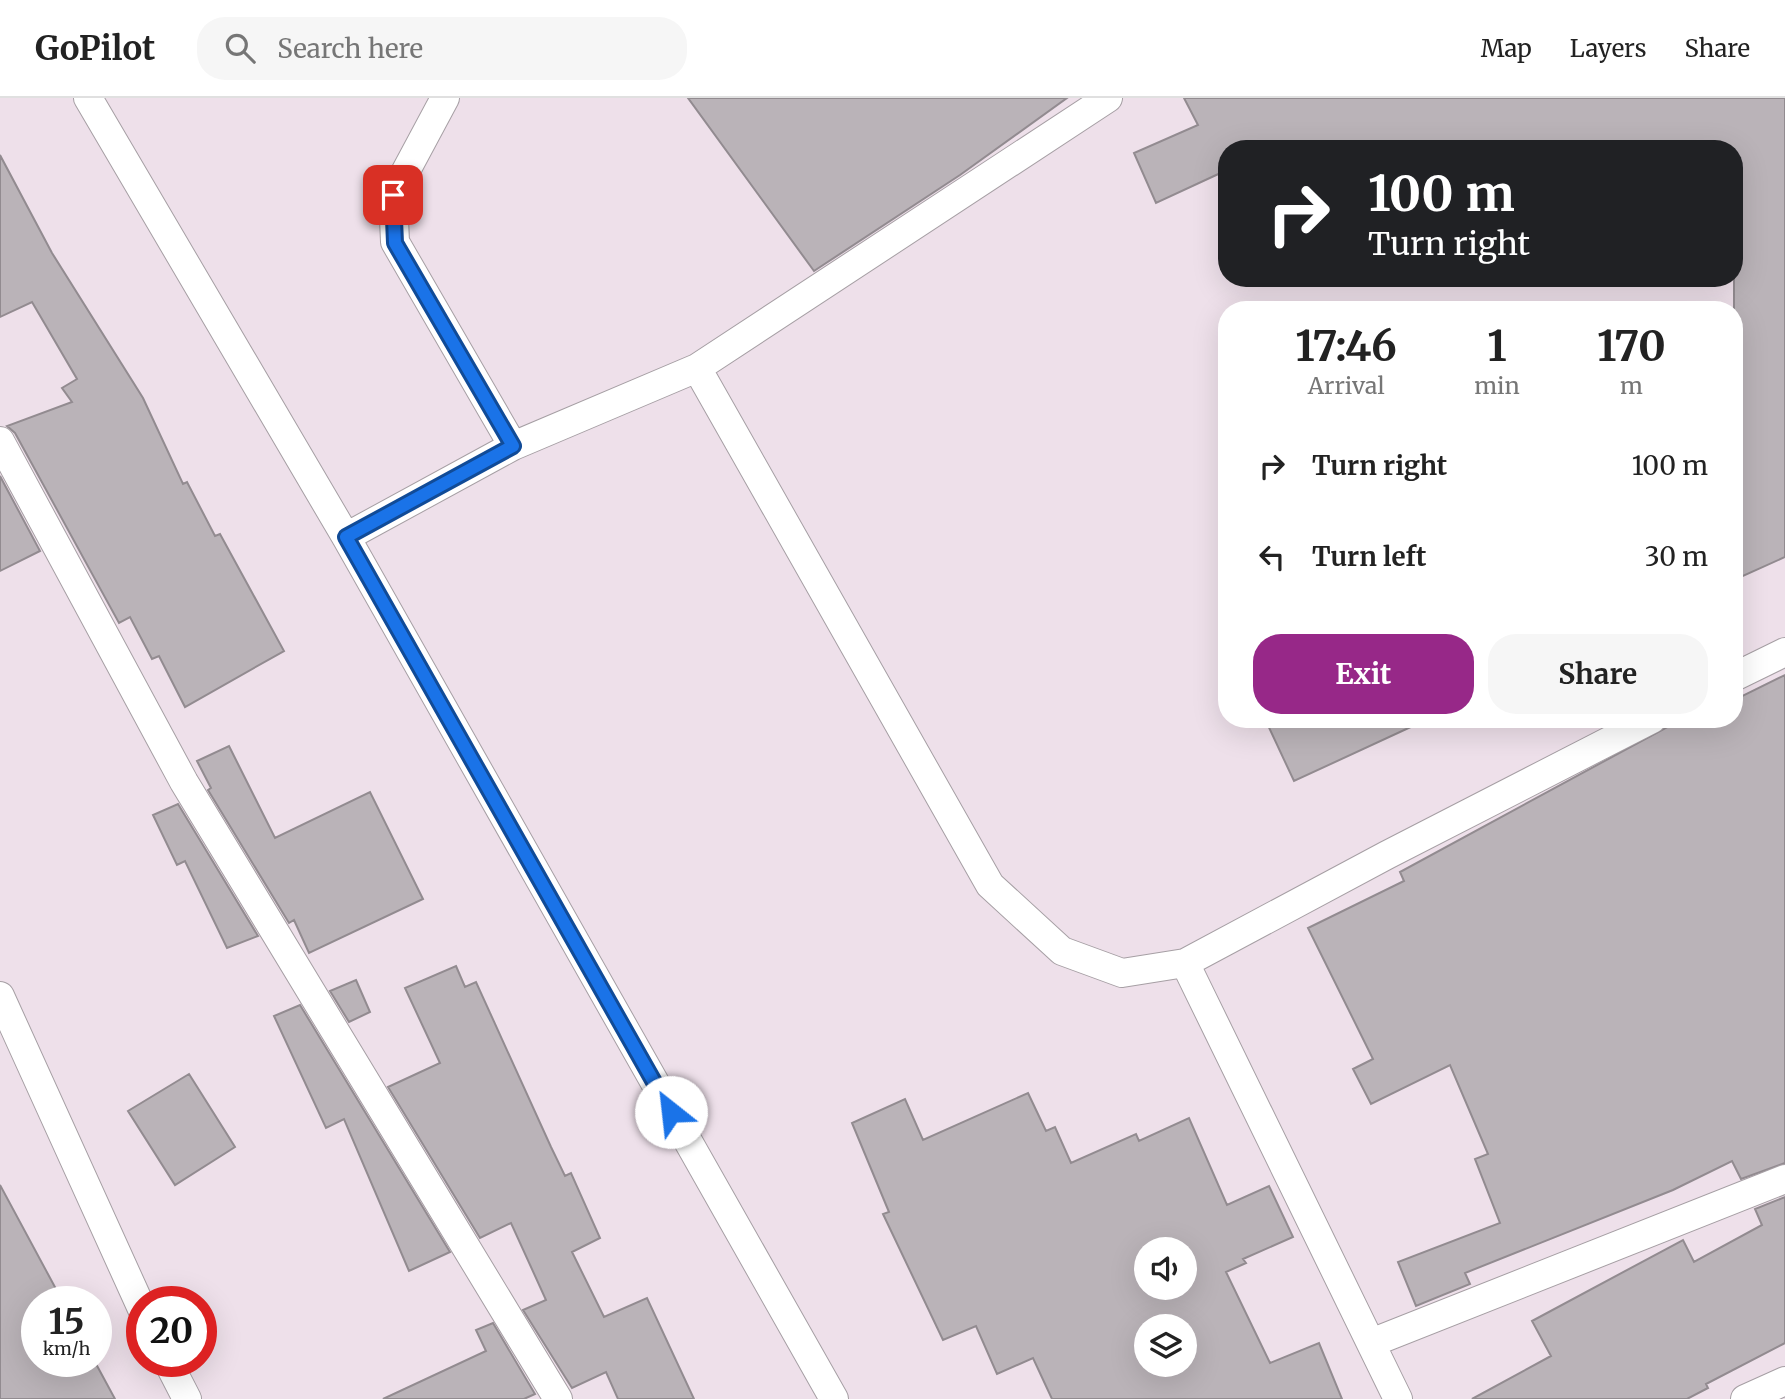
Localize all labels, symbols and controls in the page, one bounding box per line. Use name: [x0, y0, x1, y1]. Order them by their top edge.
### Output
search box: [197, 17, 687, 80]
text: GoPilot: [35, 28, 155, 69]
icon: search: [221, 29, 259, 67]
text: Search here: [277, 32, 423, 65]
text: Map: [1481, 33, 1532, 64]
text: Layers: [1570, 33, 1646, 64]
text: Share: [1684, 33, 1750, 64]
text: 100 m: [1368, 163, 1515, 224]
pin: [363, 165, 423, 225]
icon: right: [1253, 168, 1344, 259]
icon: arrive: [374, 176, 412, 214]
text: Turn right: [1368, 224, 1530, 264]
text: 17:46: [1295, 320, 1397, 372]
text: 1: [1487, 320, 1507, 372]
text: 170: [1597, 320, 1666, 372]
text: Arrival: [1308, 371, 1385, 400]
text: min: [1474, 371, 1520, 400]
text: m: [1620, 371, 1643, 400]
icon: right: [1253, 447, 1291, 485]
text: Turn right: [1312, 449, 1447, 482]
text: 100 m: [1632, 449, 1708, 482]
icon: left: [1253, 538, 1291, 576]
text: Turn left: [1312, 540, 1426, 573]
text: 30 m: [1645, 540, 1708, 573]
button: Exit: [1253, 634, 1474, 714]
button: Share: [1488, 634, 1708, 714]
position arrow: [634, 1075, 708, 1149]
map controls: [1134, 1237, 1197, 1377]
button: sound: [1134, 1237, 1197, 1300]
speed limit sign: 20: [126, 1286, 217, 1377]
text: 15: [49, 1300, 84, 1344]
button: layers: [1134, 1314, 1197, 1377]
text: km/h: [43, 1337, 90, 1360]

